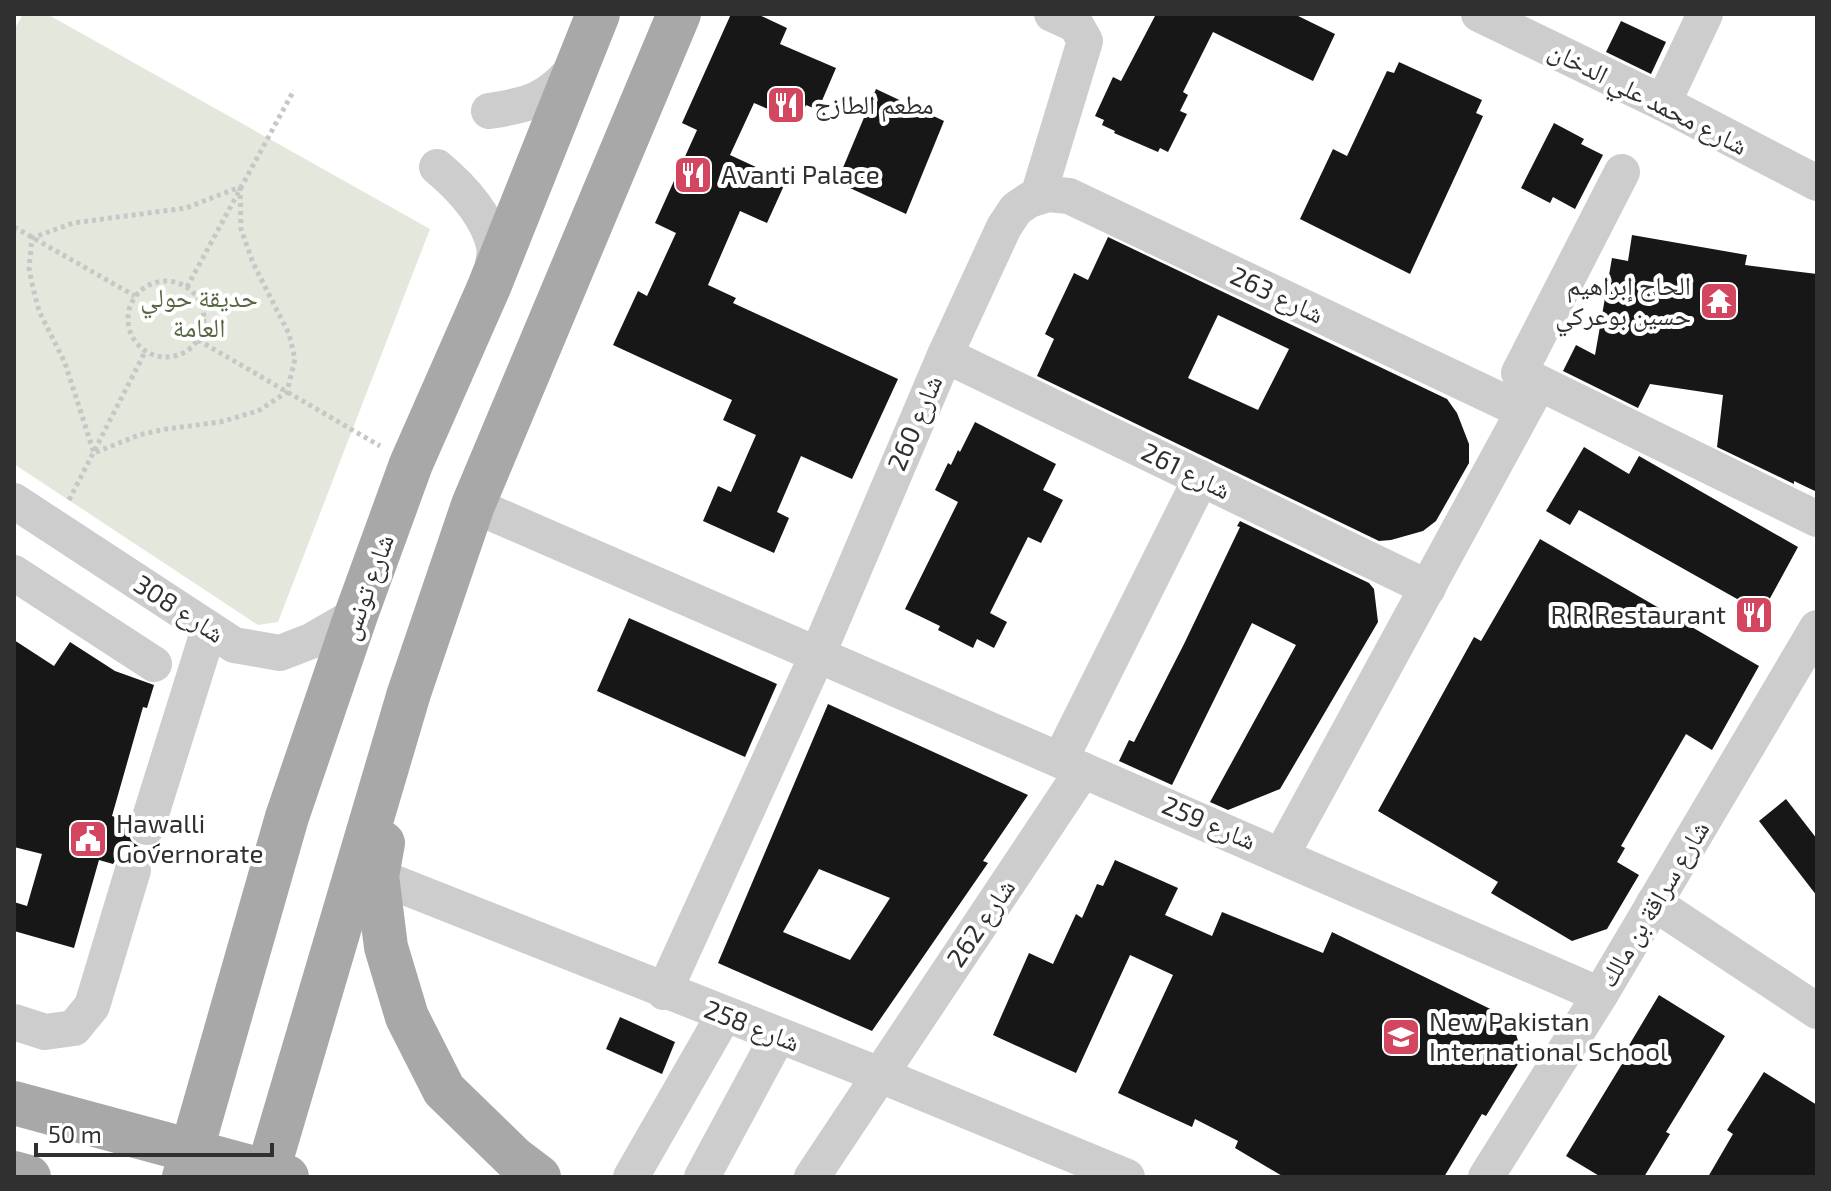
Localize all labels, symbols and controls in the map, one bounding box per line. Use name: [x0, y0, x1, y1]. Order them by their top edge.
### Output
street label: شارع محمد علي الدخان: [1541, 33, 1753, 166]
restaurant icon: مطعم الطازج: [765, 84, 807, 126]
place label: مطعم الطازج: [814, 88, 934, 122]
restaurant icon: Avanti Palace: [672, 154, 714, 196]
place label: Avanti Palace: [721, 158, 880, 189]
street label: شارع 263: [1225, 259, 1329, 330]
place label: الحاج إبراهيم حسين بوعركي: [1555, 269, 1691, 337]
temple icon: الحاج إبراهيم حسين بوعركي: [1698, 280, 1740, 322]
park label: حديقة حولي العامة: [140, 281, 258, 342]
street label: شارع 260: [880, 370, 949, 475]
street label: شارع 261: [1136, 435, 1236, 506]
street label: شارع تونس: [332, 530, 401, 644]
street label: شارع 308: [128, 567, 231, 650]
restaurant icon: R R Restaurant: [1733, 594, 1775, 636]
place label: R R Restaurant: [1550, 598, 1726, 629]
street label: شارع 259: [1157, 788, 1261, 857]
place label: Hawalli Governorate: [116, 807, 263, 868]
street label: شارع سراقة بن مالك: [1591, 814, 1716, 993]
public building icon: Hawalli Governorate: [67, 818, 109, 860]
street label: شارع 262: [939, 872, 1022, 973]
street label: شارع 258: [700, 992, 805, 1059]
place label: New Pakistan International School: [1429, 1005, 1668, 1066]
school or university icon: New Pakistan International School: [1380, 1016, 1422, 1058]
scale bar: [36, 1107, 272, 1157]
text: 50 m: [48, 1119, 102, 1148]

